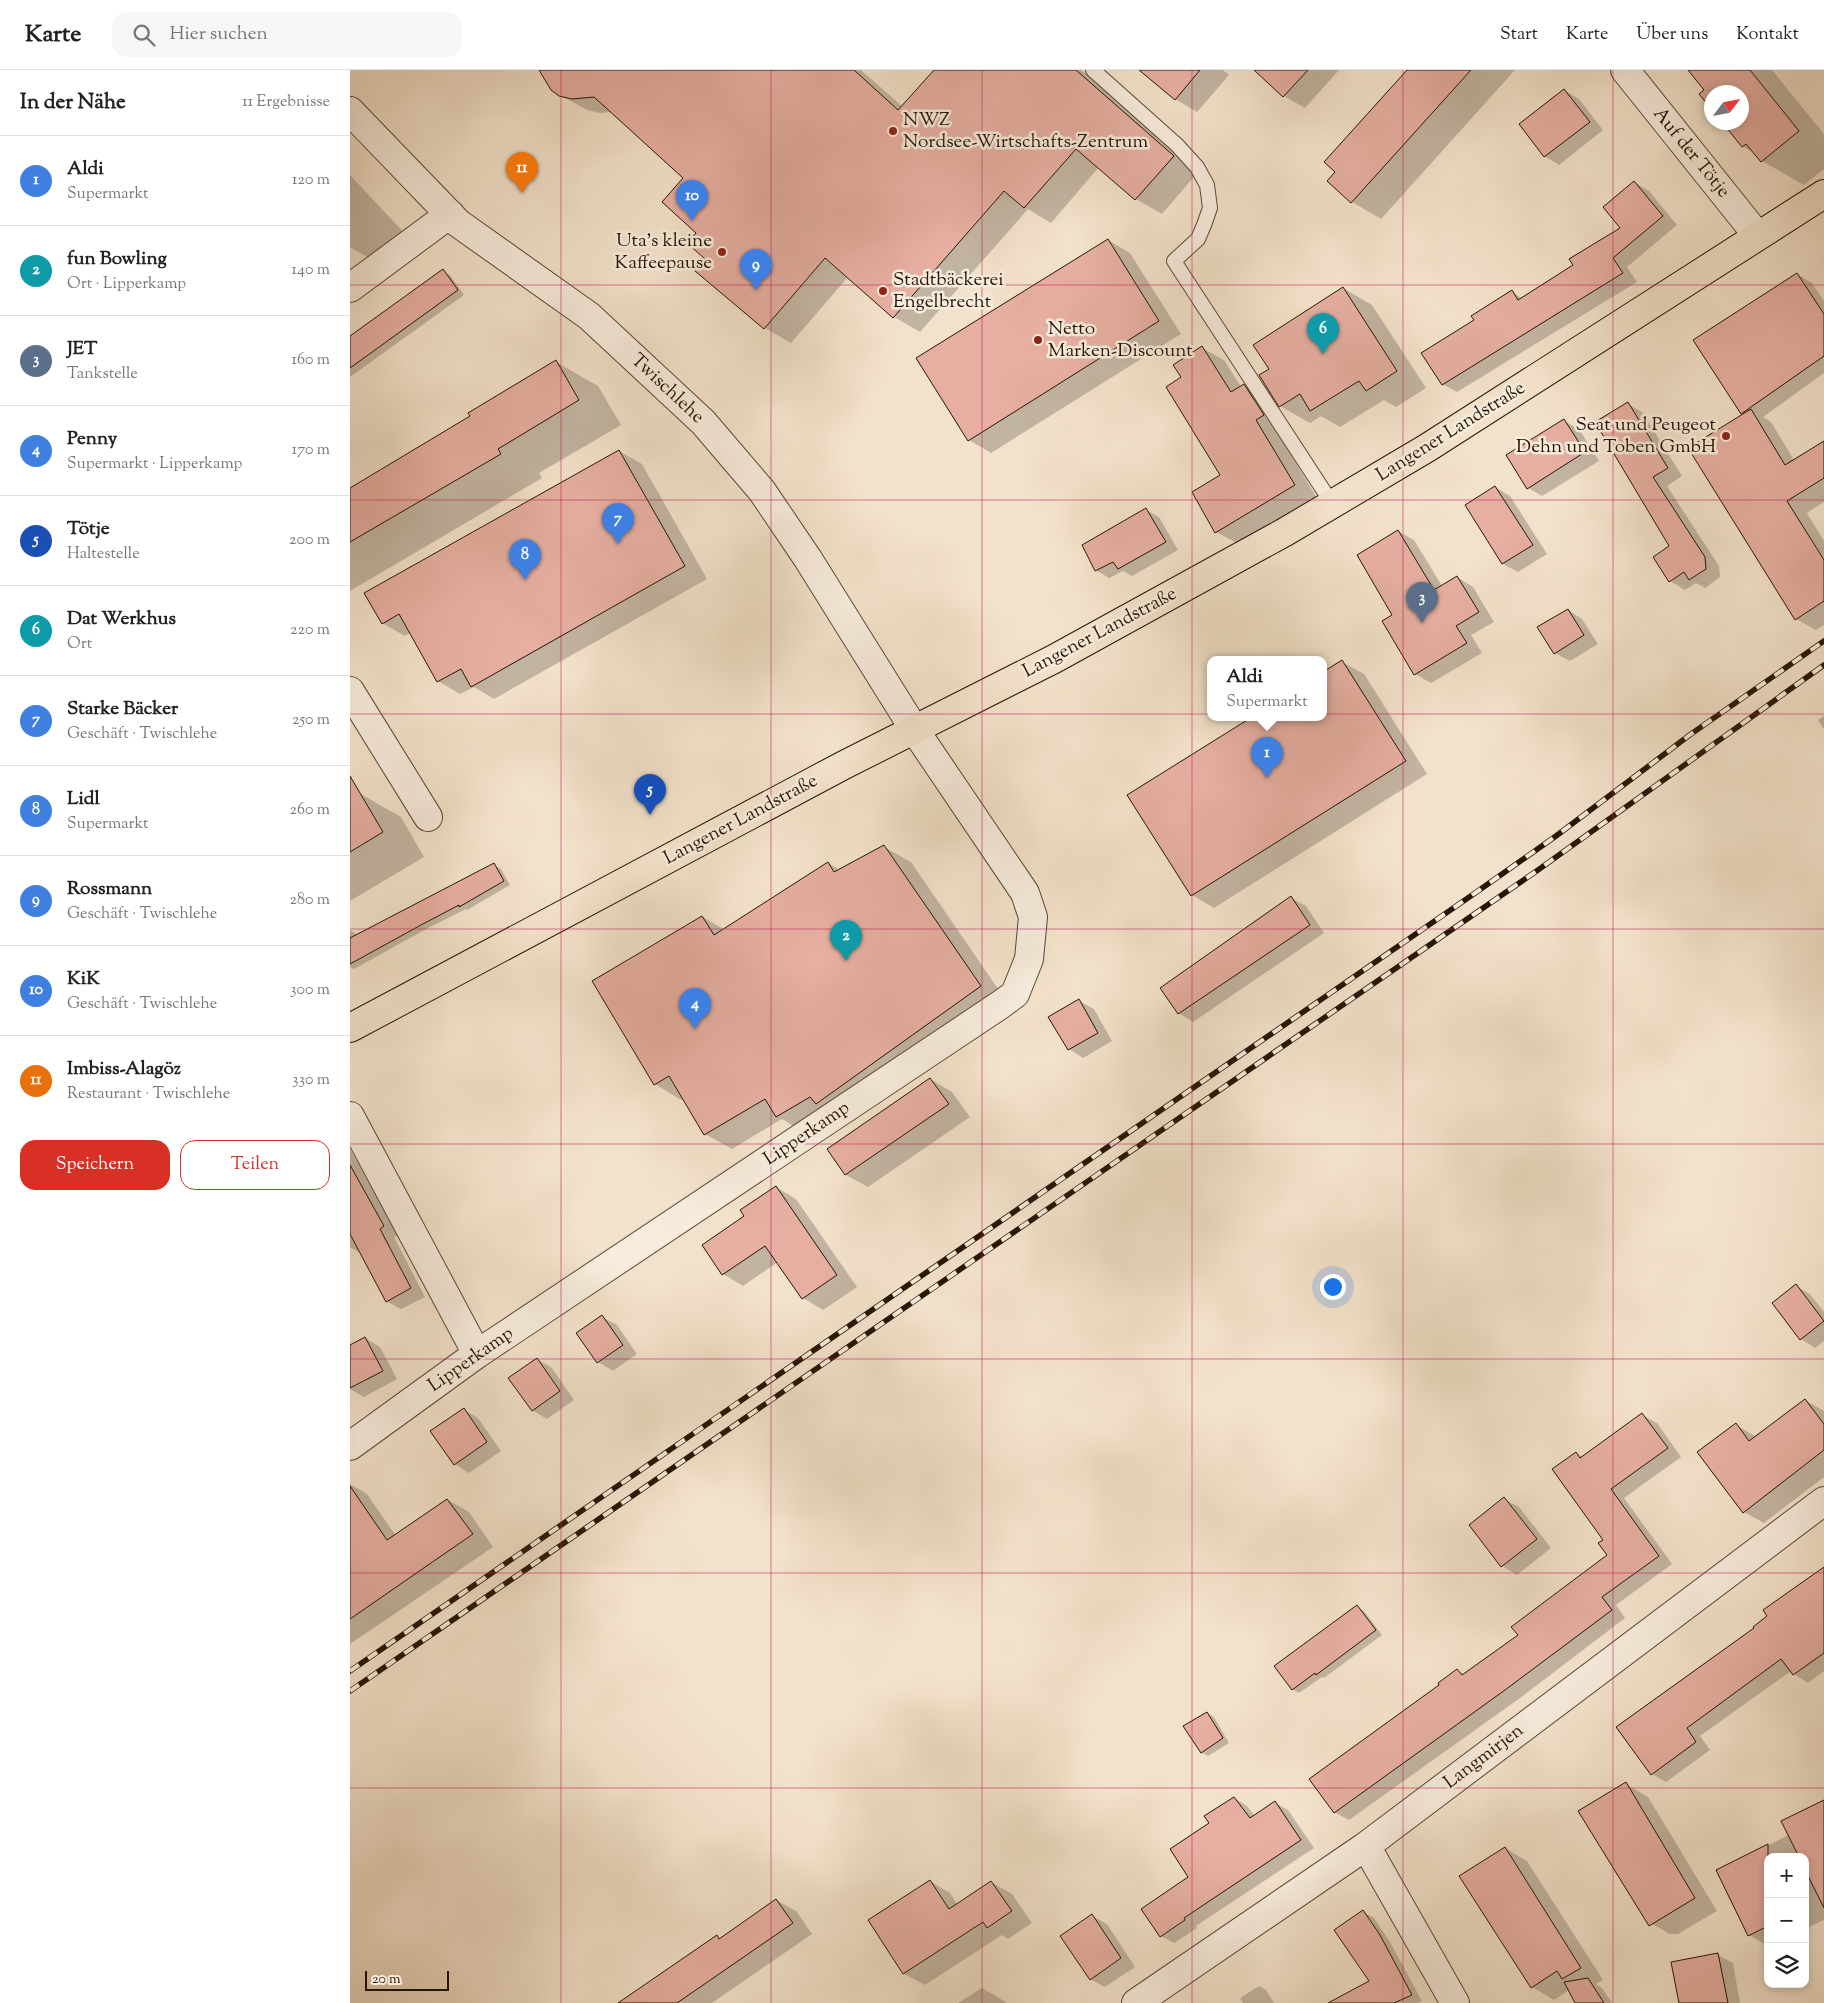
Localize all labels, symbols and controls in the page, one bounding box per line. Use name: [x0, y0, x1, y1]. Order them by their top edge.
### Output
search box: [112, 12, 462, 57]
text: Karte: [25, 18, 82, 52]
icon: search: [130, 21, 158, 49]
text: Hier suchen: [170, 21, 268, 48]
text: Start: [1500, 22, 1538, 48]
text: Karte: [1566, 22, 1608, 48]
text: Über uns: [1636, 22, 1708, 48]
text: Kontakt: [1736, 22, 1799, 48]
north arrow: [1704, 85, 1749, 130]
text: In der Nähe: [20, 88, 126, 118]
text: 11 Ergebnisse: [242, 91, 330, 114]
street label: Auf der Tötje: [1646, 102, 1736, 204]
place label: NWZ Nordsee-Wirtschafts-Zentrum: [903, 107, 1148, 156]
marker: NWZ Nordsee-Wirtschafts-Zentrum: [887, 125, 899, 137]
pin: 11: [506, 152, 538, 193]
text: Aldi: [67, 156, 104, 183]
text: 1: [33, 169, 39, 192]
text: 120 m: [292, 169, 330, 192]
pin: 10: [676, 180, 708, 221]
text: Supermarkt: [67, 183, 148, 206]
place label: Uta's kleine Kaffeepause: [615, 228, 712, 277]
text: fun Bowling: [67, 246, 167, 273]
marker: Uta's kleine Kaffeepause: [716, 246, 728, 258]
pin: 9: [740, 249, 772, 290]
text: 2: [32, 259, 40, 282]
text: 140 m: [292, 259, 330, 282]
place label: Stadtbäckerei Engelbrecht: [893, 267, 1004, 316]
text: Ort · Lipperkamp: [67, 273, 186, 296]
marker: Stadtbäckerei Engelbrecht: [877, 285, 889, 297]
pin: 6: [1307, 313, 1339, 354]
place label: Netto Marken-Discount: [1048, 316, 1193, 365]
marker: Netto Marken-Discount: [1032, 334, 1044, 346]
text: JET: [67, 336, 97, 363]
street label: Twischlehe: [624, 348, 710, 430]
text: 3: [33, 349, 39, 372]
text: 160 m: [292, 349, 330, 372]
text: Tankstelle: [67, 363, 138, 386]
street label: Langener Landstraße: [1371, 375, 1531, 489]
place label: Seat und Peugeot Dehn und Toben GmbH: [1516, 412, 1716, 461]
text: Penny: [67, 426, 117, 453]
marker: Seat und Peugeot Dehn und Toben GmbH: [1720, 430, 1732, 442]
text: 4: [32, 439, 40, 462]
text: 170 m: [292, 439, 330, 462]
text: Supermarkt · Lipperkamp: [67, 453, 242, 476]
pin: 7: [602, 503, 634, 544]
text: Tötje: [67, 516, 110, 543]
text: 5: [33, 529, 39, 552]
text: 200 m: [289, 529, 330, 552]
pin: 8: [509, 539, 541, 580]
text: Haltestelle: [67, 543, 140, 566]
street label: Langener Landstraße: [1018, 581, 1182, 685]
pin: 3: [1406, 582, 1438, 623]
text: Dat Werkhus: [67, 606, 176, 633]
text: 6: [32, 619, 40, 642]
text: 220 m: [290, 619, 330, 642]
text: Ort: [67, 633, 92, 656]
popup: [1207, 656, 1327, 721]
text: Aldi: [1226, 664, 1263, 691]
text: Supermarkt: [1226, 691, 1308, 714]
text: Starke Bäcker: [67, 696, 178, 723]
text: 7: [32, 709, 40, 732]
text: 250 m: [292, 709, 330, 732]
text: Geschäft · Twischlehe: [67, 723, 217, 746]
pin: 1: [1251, 737, 1283, 778]
street label: Langener Landstraße: [659, 768, 823, 872]
pin: 5: [634, 774, 666, 815]
text: Lidl: [67, 786, 100, 813]
text: 8: [32, 799, 40, 822]
text: 260 m: [289, 799, 330, 822]
text: Supermarkt: [67, 813, 148, 836]
text: Rossmann: [67, 876, 152, 903]
text: 9: [32, 889, 40, 912]
text: 280 m: [289, 889, 330, 912]
text: Geschäft · Twischlehe: [67, 903, 217, 926]
pin: 2: [830, 920, 862, 961]
text: KiK: [67, 966, 100, 993]
text: 10: [29, 979, 43, 1002]
text: 300 m: [290, 979, 330, 1002]
pin: 4: [679, 988, 711, 1029]
text: Geschäft · Twischlehe: [67, 993, 217, 1016]
text: Imbiss-Alagöz: [67, 1056, 181, 1083]
text: 11: [31, 1069, 41, 1092]
text: 330 m: [292, 1069, 330, 1092]
text: Restaurant · Twischlehe: [67, 1083, 230, 1106]
street label: Lipperkamp: [759, 1095, 855, 1173]
button: Speichern: [20, 1140, 170, 1190]
button: Teilen: [180, 1140, 330, 1190]
your location: [1320, 1274, 1346, 1300]
street label: Lipperkamp: [423, 1321, 519, 1399]
street label: Langmirjen: [1438, 1718, 1530, 1796]
map controls: [1764, 1853, 1809, 1988]
button: +: [1764, 1853, 1809, 1898]
button: −: [1764, 1898, 1809, 1943]
button: layers: [1764, 1943, 1809, 1988]
scale bar: [365, 1968, 449, 1991]
text: 20 m: [372, 1970, 401, 1990]

